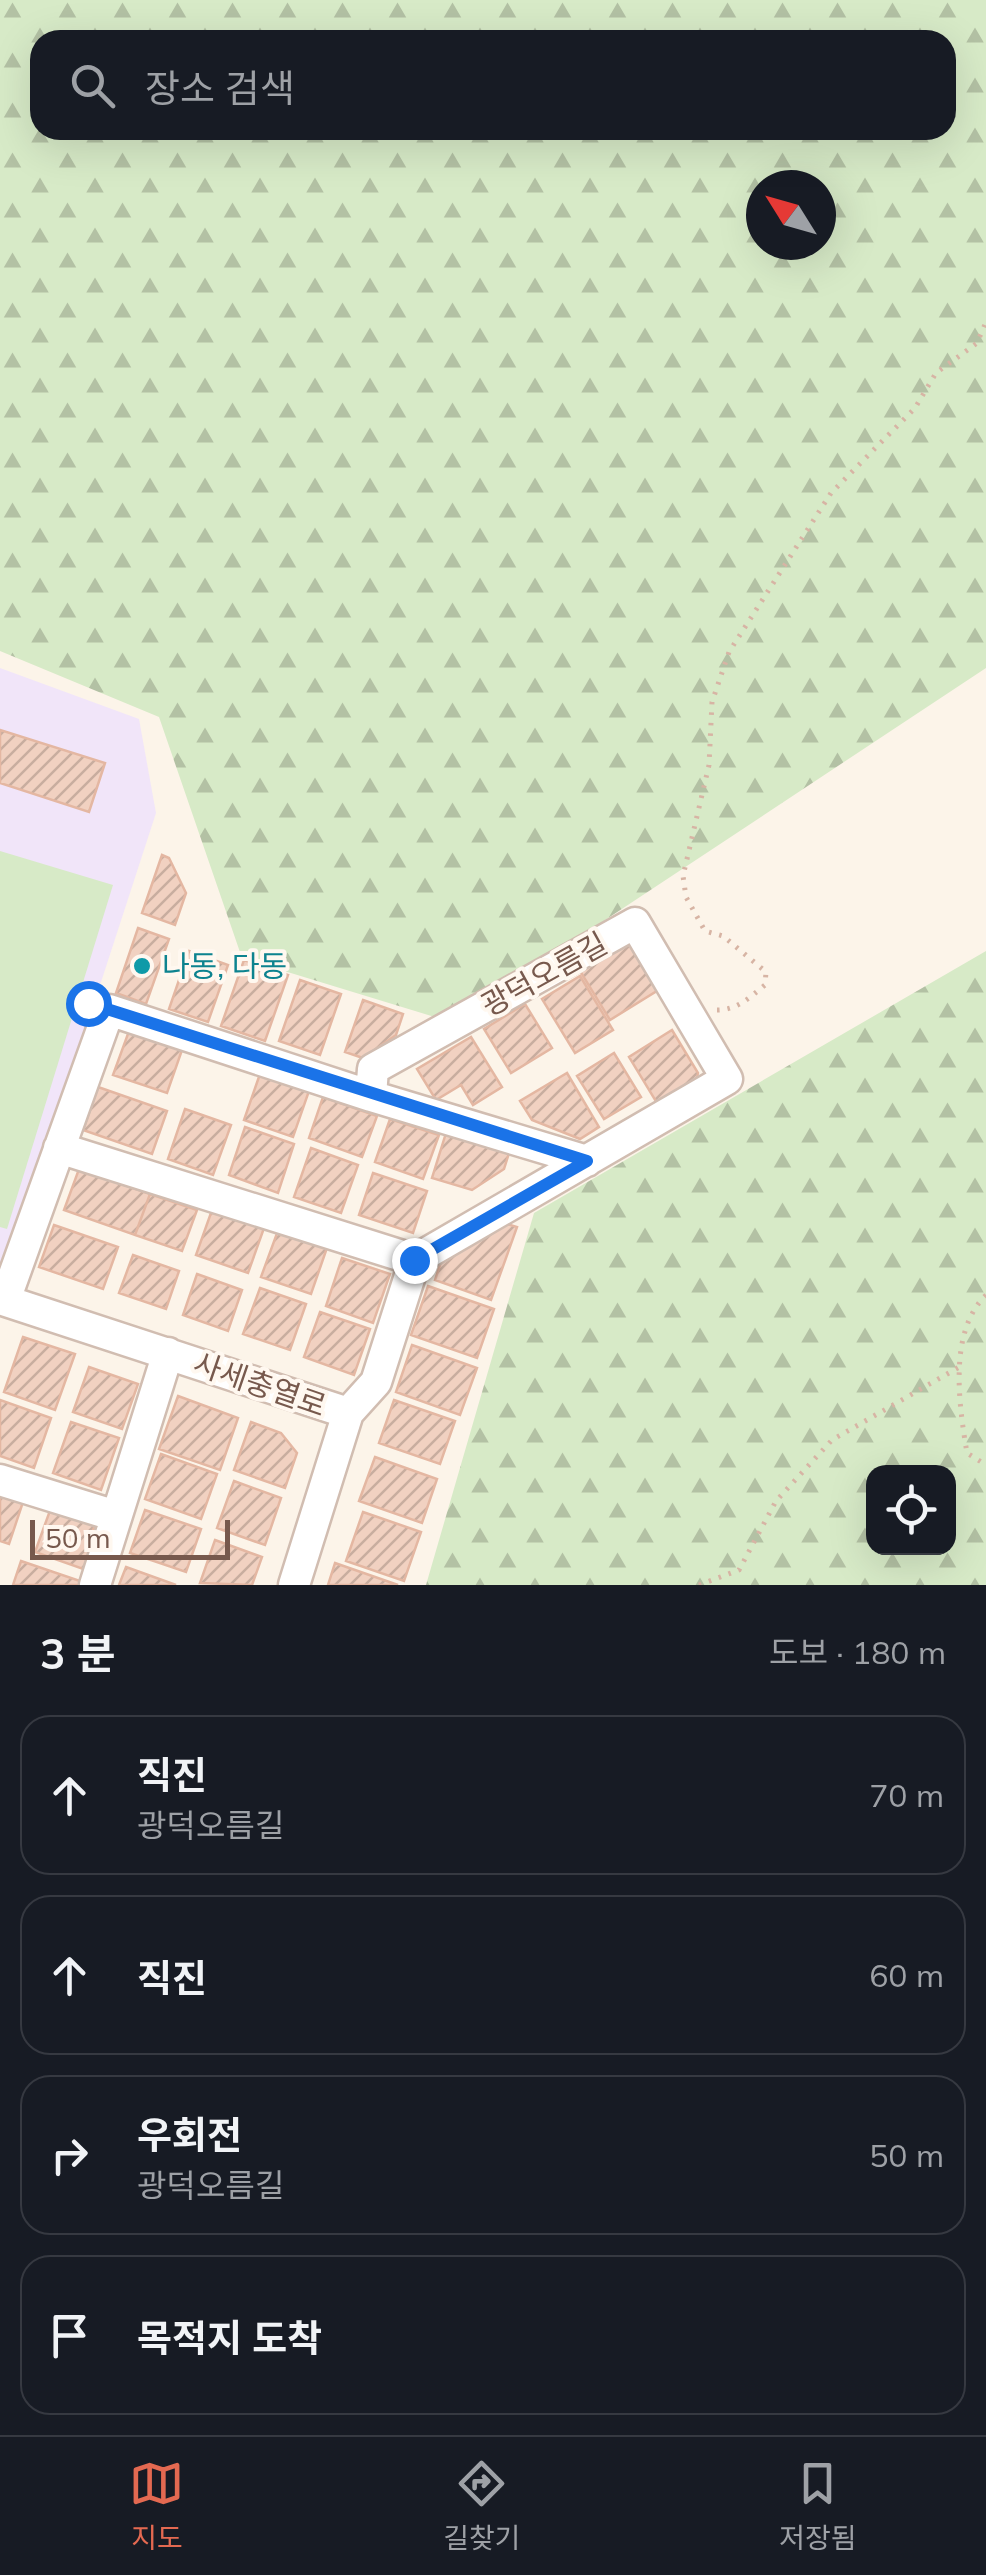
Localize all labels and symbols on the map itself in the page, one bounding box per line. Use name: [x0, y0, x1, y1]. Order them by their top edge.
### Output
north arrow: [746, 170, 836, 260]
street label: 광덕오름길: [474, 924, 614, 1024]
place label: 나동, 다동: [162, 947, 287, 985]
marker: 나동, 다동: [131, 955, 153, 977]
route start: [66, 981, 112, 1027]
route end: [392, 1238, 438, 1284]
street label: 사세충열로: [189, 1344, 331, 1424]
scale bar: [30, 1515, 230, 1560]

